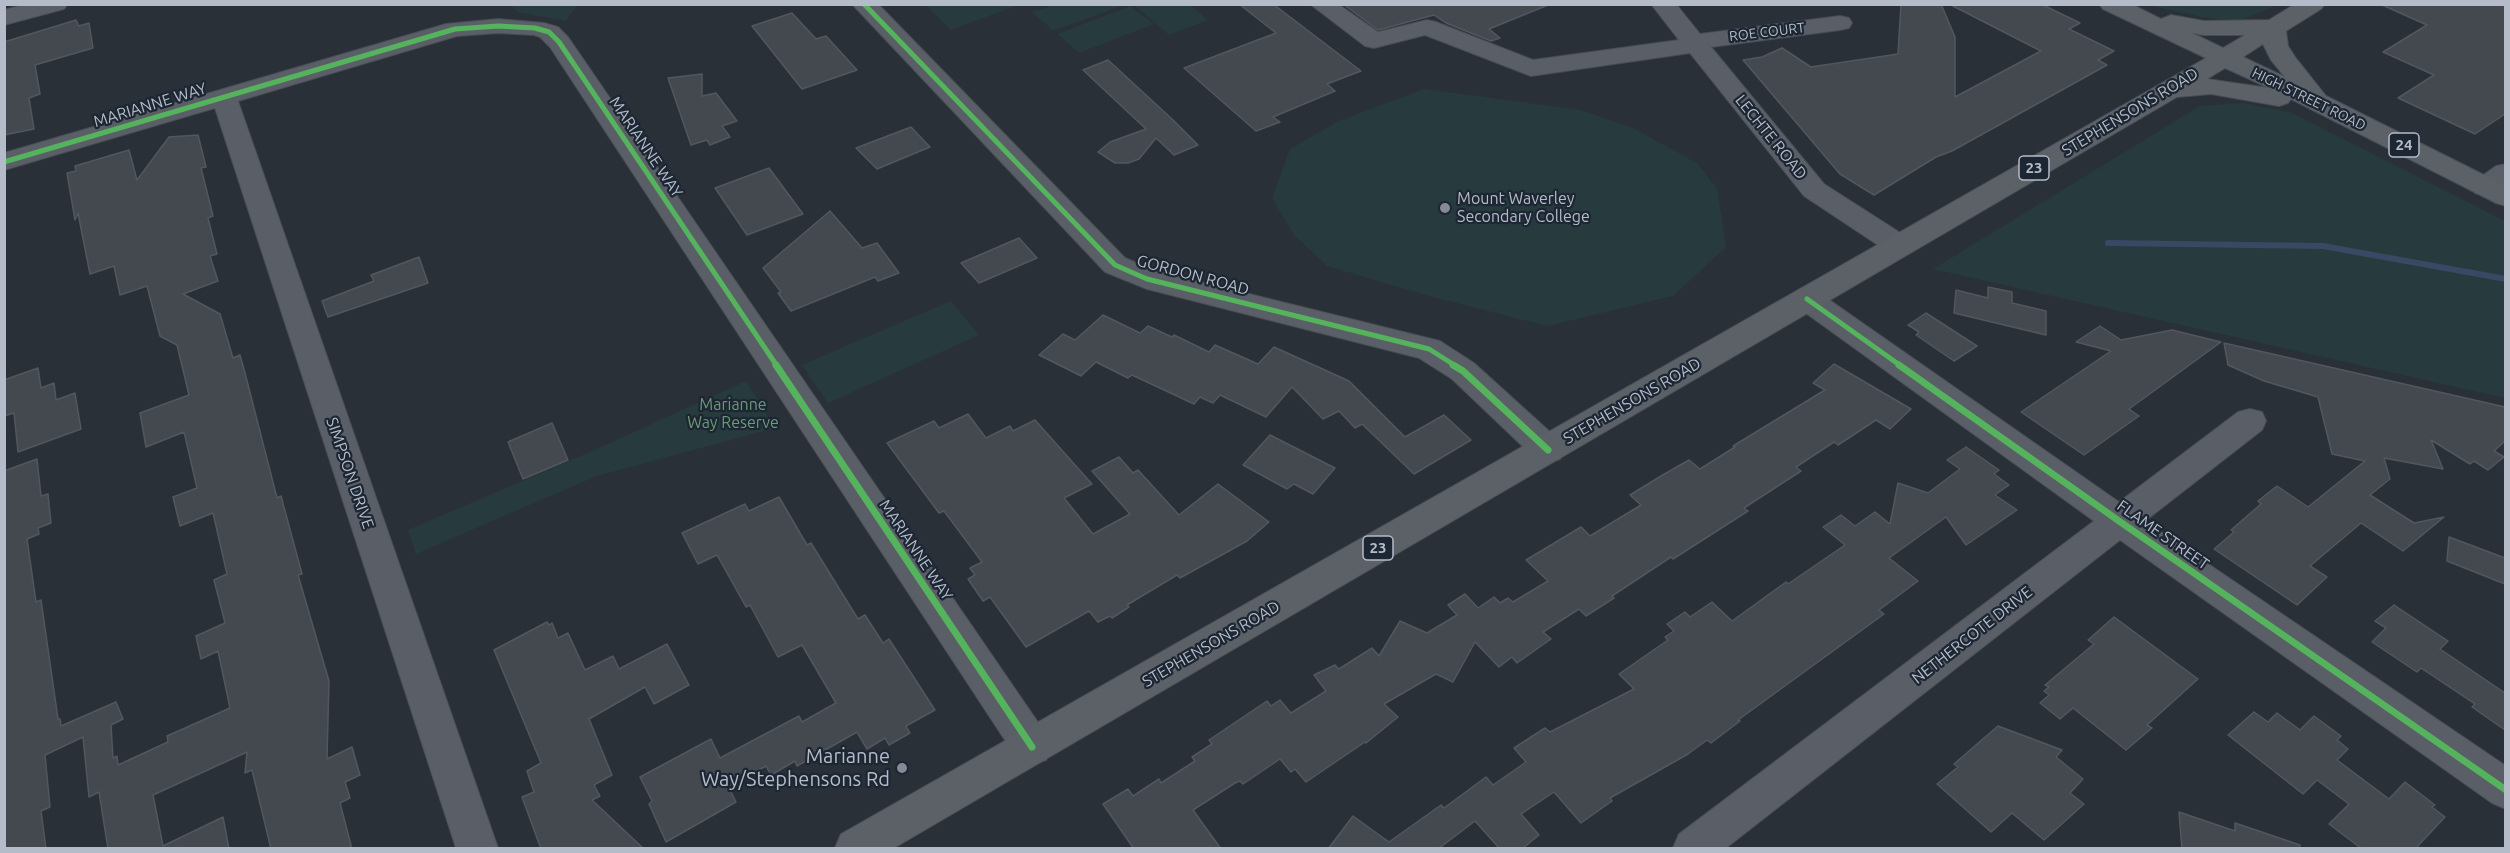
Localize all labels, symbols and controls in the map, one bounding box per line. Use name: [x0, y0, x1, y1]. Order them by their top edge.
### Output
street label: ROE COURT: [1728, 19, 1806, 45]
street label: STEPHENSONS ROAD: [2058, 64, 2202, 160]
street label: HIGH STREET ROAD: [2249, 64, 2369, 134]
street label: MARIANNE WAY: [91, 79, 209, 131]
street label: LECHTE ROAD: [1731, 91, 1811, 183]
street label: MARIANNE WAY: [605, 93, 687, 201]
road number: 24: [2389, 133, 2419, 157]
road number: 23: [2019, 156, 2049, 180]
place label: Mount Waverley Secondary College: [1457, 189, 1590, 227]
marker: Mount Waverley Secondary College: [1438, 201, 1452, 215]
street label: GORDON ROAD: [1135, 251, 1251, 299]
street label: STEPHENSONS ROAD: [1560, 354, 1704, 448]
park label: Marianne Way Reserve: [687, 395, 779, 433]
street label: SIMPSON DRIVE: [322, 415, 378, 531]
street label: MARIANNE WAY: [875, 496, 957, 604]
street label: FLAME STREET: [2113, 496, 2213, 574]
road number: 23: [1363, 536, 1393, 560]
street label: NETHERCOTE DRIVE: [1908, 582, 2036, 688]
street label: STEPHENSONS ROAD: [1139, 597, 1283, 691]
place label: Marianne Way/Stephensons Rd: [701, 744, 890, 791]
marker: Marianne Way/Stephensons Rd: [895, 761, 909, 775]

